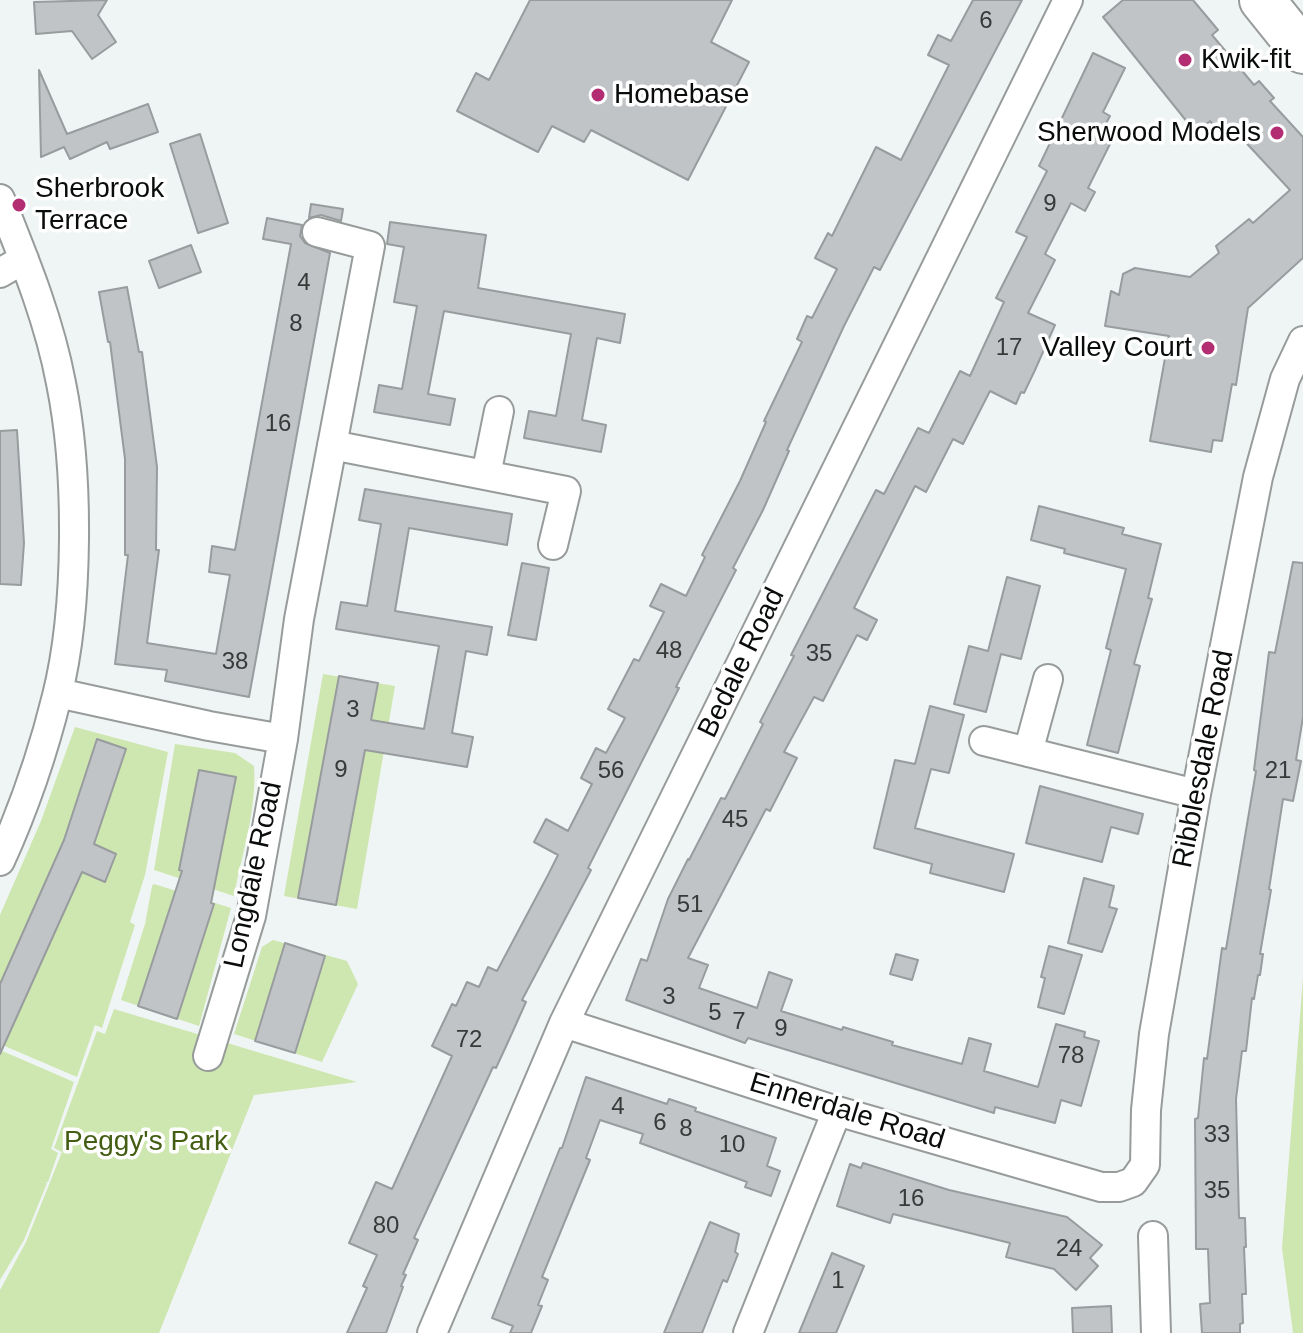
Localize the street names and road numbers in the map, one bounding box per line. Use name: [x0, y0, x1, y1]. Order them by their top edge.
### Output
street label: Bedale Road: [691, 583, 793, 743]
street label: Ribblesdale Road: [1166, 647, 1242, 871]
street label: Longdale Road: [218, 779, 290, 971]
street label: Ennerdale Road: [745, 1066, 949, 1158]

